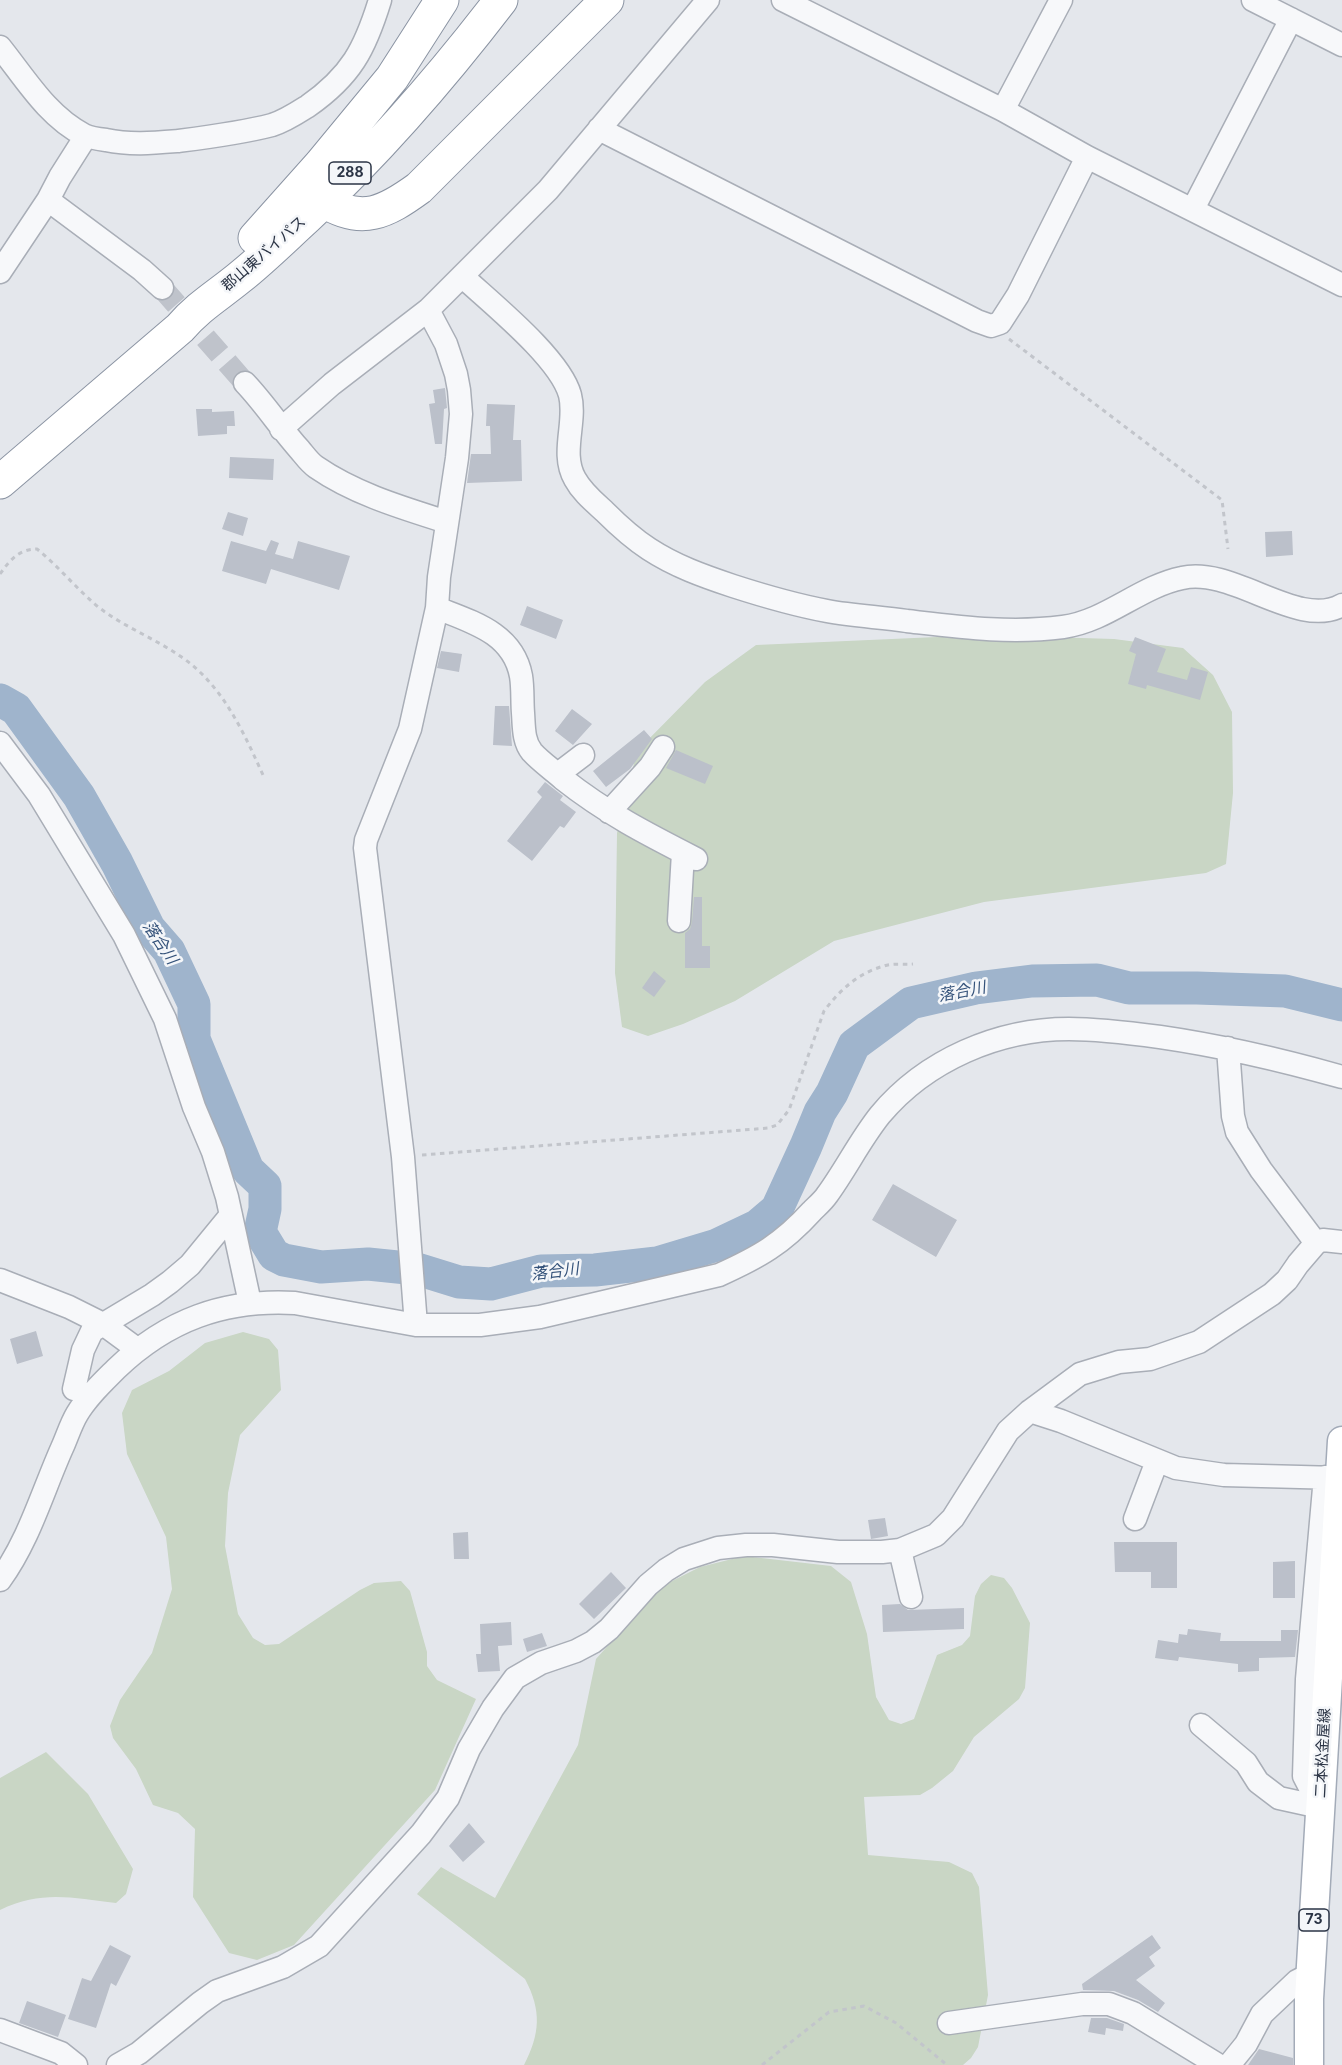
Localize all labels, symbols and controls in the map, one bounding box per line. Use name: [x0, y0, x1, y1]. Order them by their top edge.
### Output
road number: 288: [329, 162, 371, 184]
street label: 郡山東バイパス: [218, 213, 310, 295]
water label: 落合川: [139, 918, 181, 968]
water label: 落合川: [937, 978, 987, 1006]
water label: 落合川: [530, 1260, 580, 1284]
street label: 二本松金屋線: [1312, 1708, 1334, 1798]
road number: 73: [1299, 1909, 1329, 1931]

